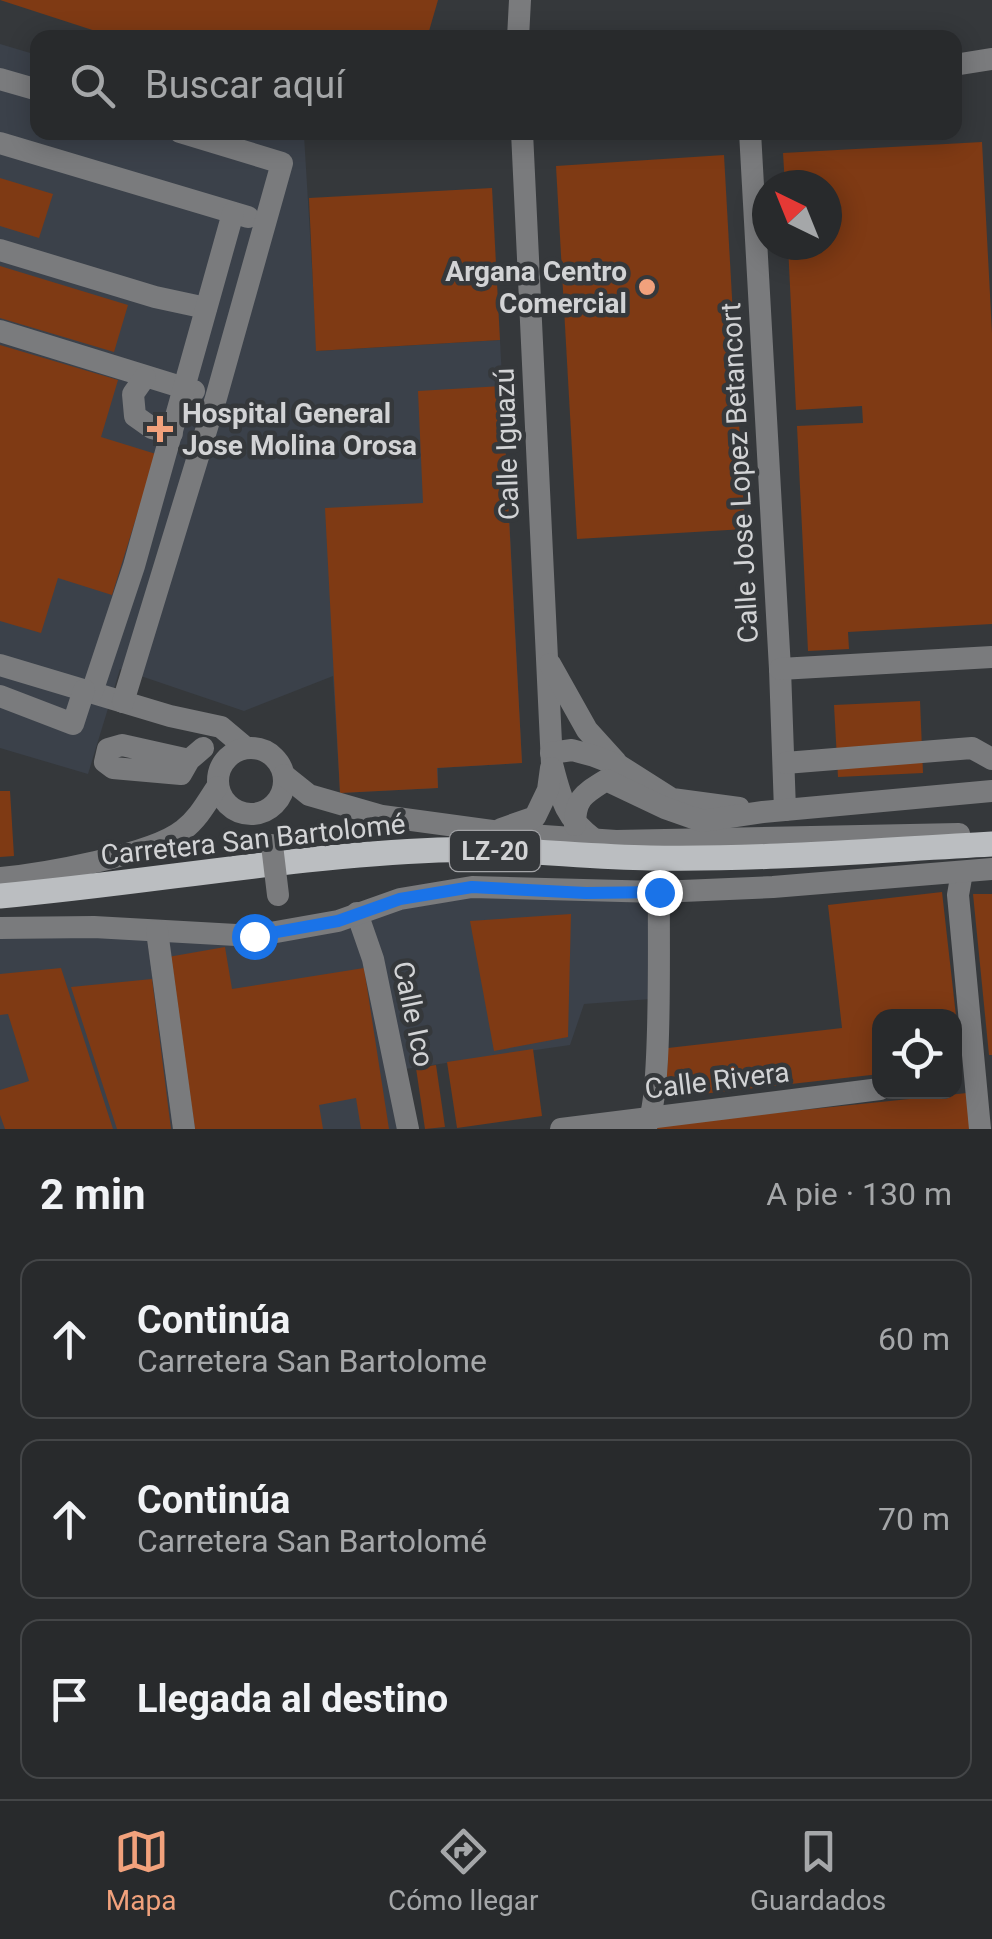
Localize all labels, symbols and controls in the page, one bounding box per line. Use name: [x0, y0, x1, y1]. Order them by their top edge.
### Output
search box: [30, 30, 962, 140]
icon: search: [65, 58, 120, 113]
text: Buscar aquí: [145, 63, 345, 107]
north arrow: [752, 170, 842, 260]
place label: Argana Centro Comercial: [445, 255, 627, 320]
marker: Argana Centro Comercial: [636, 276, 658, 298]
street label: Calle Jose Lopez Betancort: [714, 302, 765, 644]
street label: Calle Iguazú: [487, 367, 526, 521]
place label: Hospital General Jose Molina Orosa: [182, 397, 417, 462]
marker: Hospital General Jose Molina Orosa: [147, 416, 173, 442]
street label: Carretera San Bartolomé: [99, 807, 407, 872]
road number: LZ-20: [450, 831, 540, 871]
route end: [637, 870, 683, 916]
route start: [232, 914, 278, 960]
street label: Calle Ico: [386, 958, 441, 1070]
map controls: [872, 1009, 962, 1099]
button: locate: [872, 1009, 962, 1099]
street label: Calle Rivera: [643, 1055, 791, 1106]
text: 2 min: [40, 1170, 146, 1219]
text: A pie · 130 m: [766, 1175, 952, 1213]
text: Continúa: [137, 1298, 290, 1342]
icon: ahead: [42, 1312, 97, 1367]
text: 60 m: [878, 1320, 950, 1358]
text: Carretera San Bartolome: [137, 1342, 487, 1380]
text: Continúa: [137, 1478, 290, 1522]
icon: ahead: [42, 1492, 97, 1547]
text: 70 m: [878, 1500, 950, 1538]
text: Carretera San Bartolomé: [137, 1522, 487, 1560]
icon: arrive: [42, 1672, 97, 1727]
text: Llegada al destino: [137, 1677, 448, 1721]
tab: Mapa: [106, 1824, 176, 1917]
tab: Cómo llegar: [388, 1824, 538, 1917]
tab: Guardados: [750, 1824, 886, 1917]

